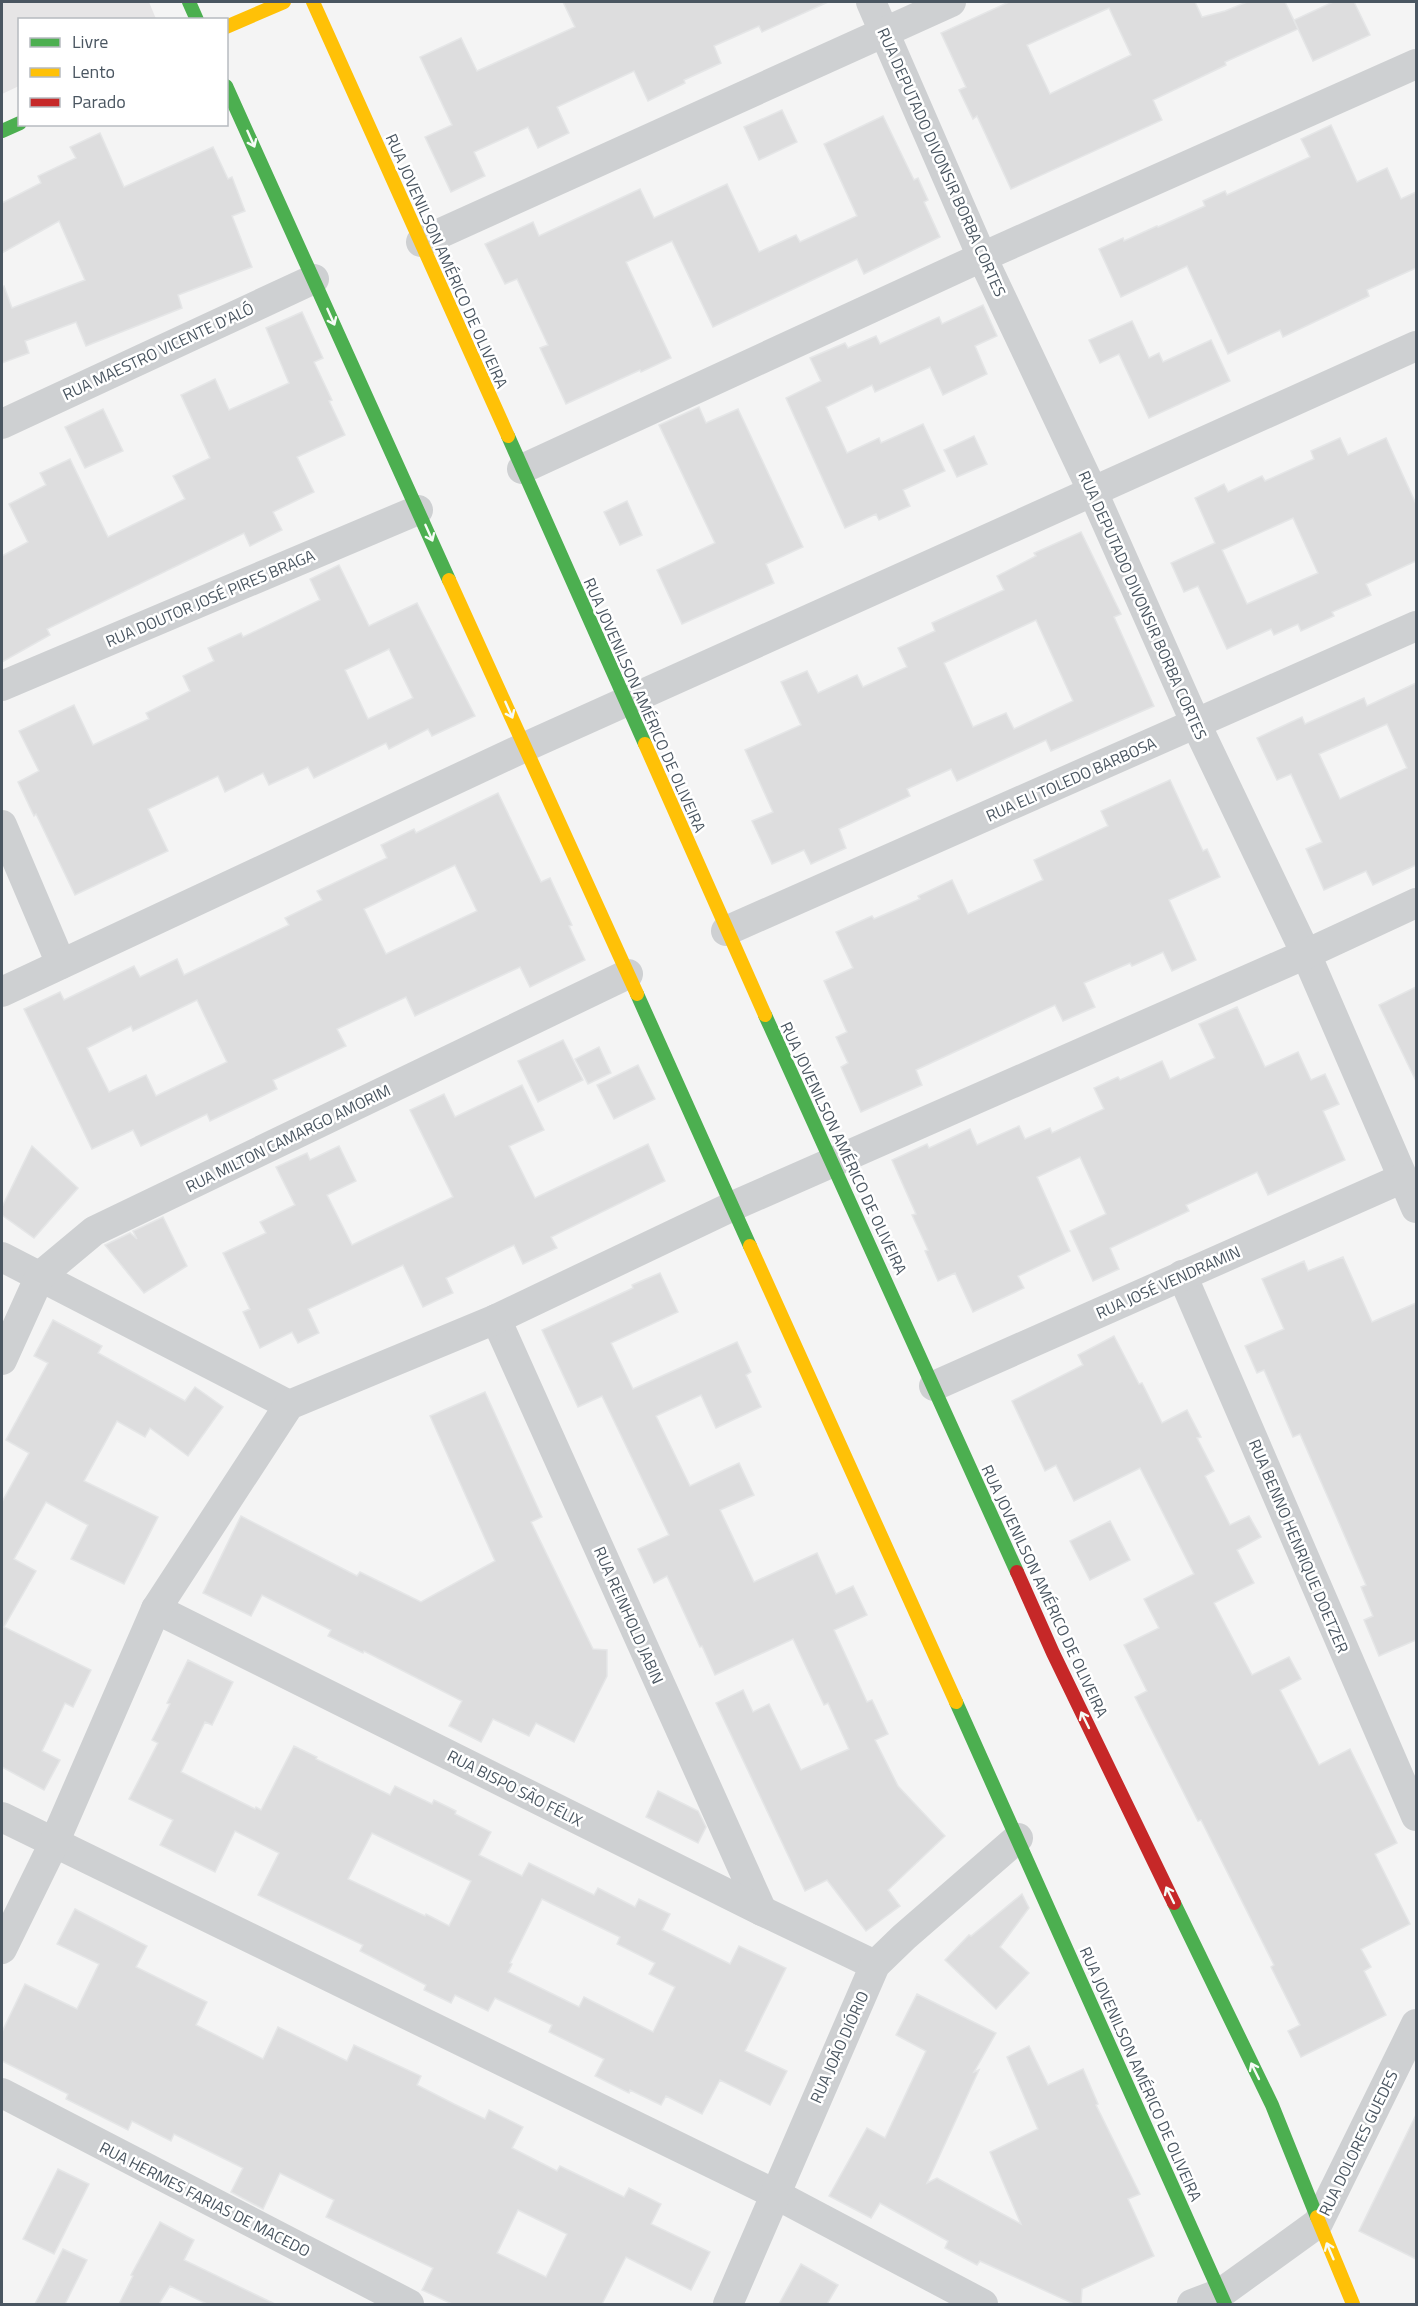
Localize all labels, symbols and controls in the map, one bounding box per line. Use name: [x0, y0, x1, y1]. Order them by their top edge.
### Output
legend: [18, 18, 228, 126]
street label: RUA DEPUTADO DIVONSIR BORBA CORTES: [872, 24, 1012, 300]
text: Livre: [72, 28, 108, 55]
text: Lento: [72, 58, 115, 85]
text: Parado: [72, 88, 126, 115]
one-way arrow: [246, 130, 257, 148]
street label: RUA JOVENILSON AMÉRICO DE OLIVEIRA: [380, 130, 514, 393]
street label: RUA MAESTRO VICENTE D'ALÓ: [58, 296, 258, 406]
one-way arrow: [326, 307, 337, 325]
street label: RUA DEPUTADO DIVONSIR BORBA CORTES: [1073, 467, 1213, 743]
one-way arrow: [423, 523, 435, 541]
street label: RUA DOUTOR JOSÉ PIRES BRAGA: [102, 543, 319, 653]
street label: RUA JOVENILSON AMÉRICO DE OLIVEIRA: [578, 574, 712, 837]
one-way arrow: [503, 701, 515, 719]
street label: RUA ELI TOLEDO BARBOSA: [982, 730, 1160, 827]
street label: RUA JOVENILSON AMÉRICO DE OLIVEIRA: [775, 1018, 914, 1279]
street label: RUA MILTON CAMARGO AMORIM: [181, 1078, 395, 1198]
street label: RUA JOSÉ VENDRAMIN: [1092, 1239, 1244, 1325]
street label: RUA BENNO HENRIQUE DOETZER: [1243, 1435, 1355, 1657]
street label: RUA JOVENILSON AMÉRICO DE OLIVEIRA: [976, 1461, 1115, 1722]
street label: RUA REINHOLD JABIN: [588, 1542, 670, 1688]
one-way arrow: [1079, 1711, 1091, 1729]
street label: RUA BISPO SÃO FÉLIX: [443, 1744, 587, 1833]
one-way arrow: [1164, 1887, 1176, 1905]
street label: RUA JOVENILSON AMÉRICO DE OLIVEIRA: [1074, 1943, 1208, 2206]
street label: RUA JOÃO DIÓRIO: [803, 1987, 875, 2107]
one-way arrow: [1248, 2062, 1260, 2080]
street label: RUA DOLORES GUEDES: [1312, 2066, 1404, 2220]
street label: RUA HERMES FARIAS DE MACEDO: [95, 2135, 315, 2263]
one-way arrow: [1324, 2242, 1335, 2260]

